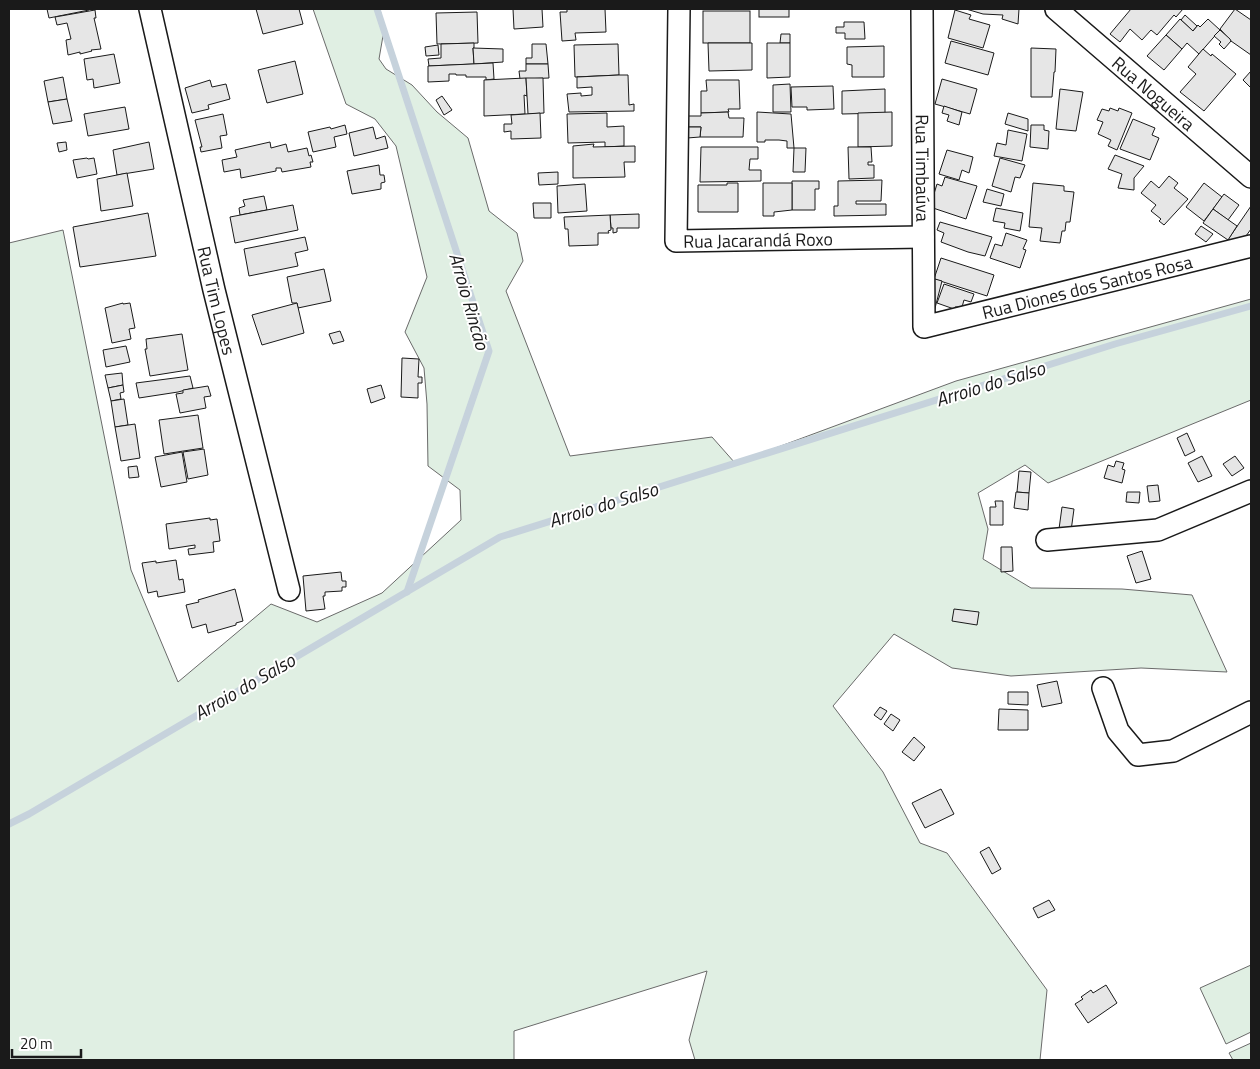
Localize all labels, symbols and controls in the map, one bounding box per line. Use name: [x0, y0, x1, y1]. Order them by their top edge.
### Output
street label: Rua Nogueira: [1106, 50, 1201, 137]
street label: Rua Timbaúva: [909, 114, 937, 222]
street label: Rua Jacarandá Roxo: [683, 225, 833, 254]
street label: Rua Tim Lopes: [191, 243, 243, 358]
street label: Rua Diones dos Santos Rosa: [979, 248, 1195, 326]
water label: Arroio Rincão: [442, 249, 498, 353]
water label: Arroio do Salso: [932, 352, 1049, 413]
water label: Arroio do Salso: [545, 473, 662, 534]
water label: Arroio do Salso: [188, 645, 301, 727]
scale bar: [12, 1026, 81, 1058]
text: 20 m: [20, 1032, 53, 1055]

